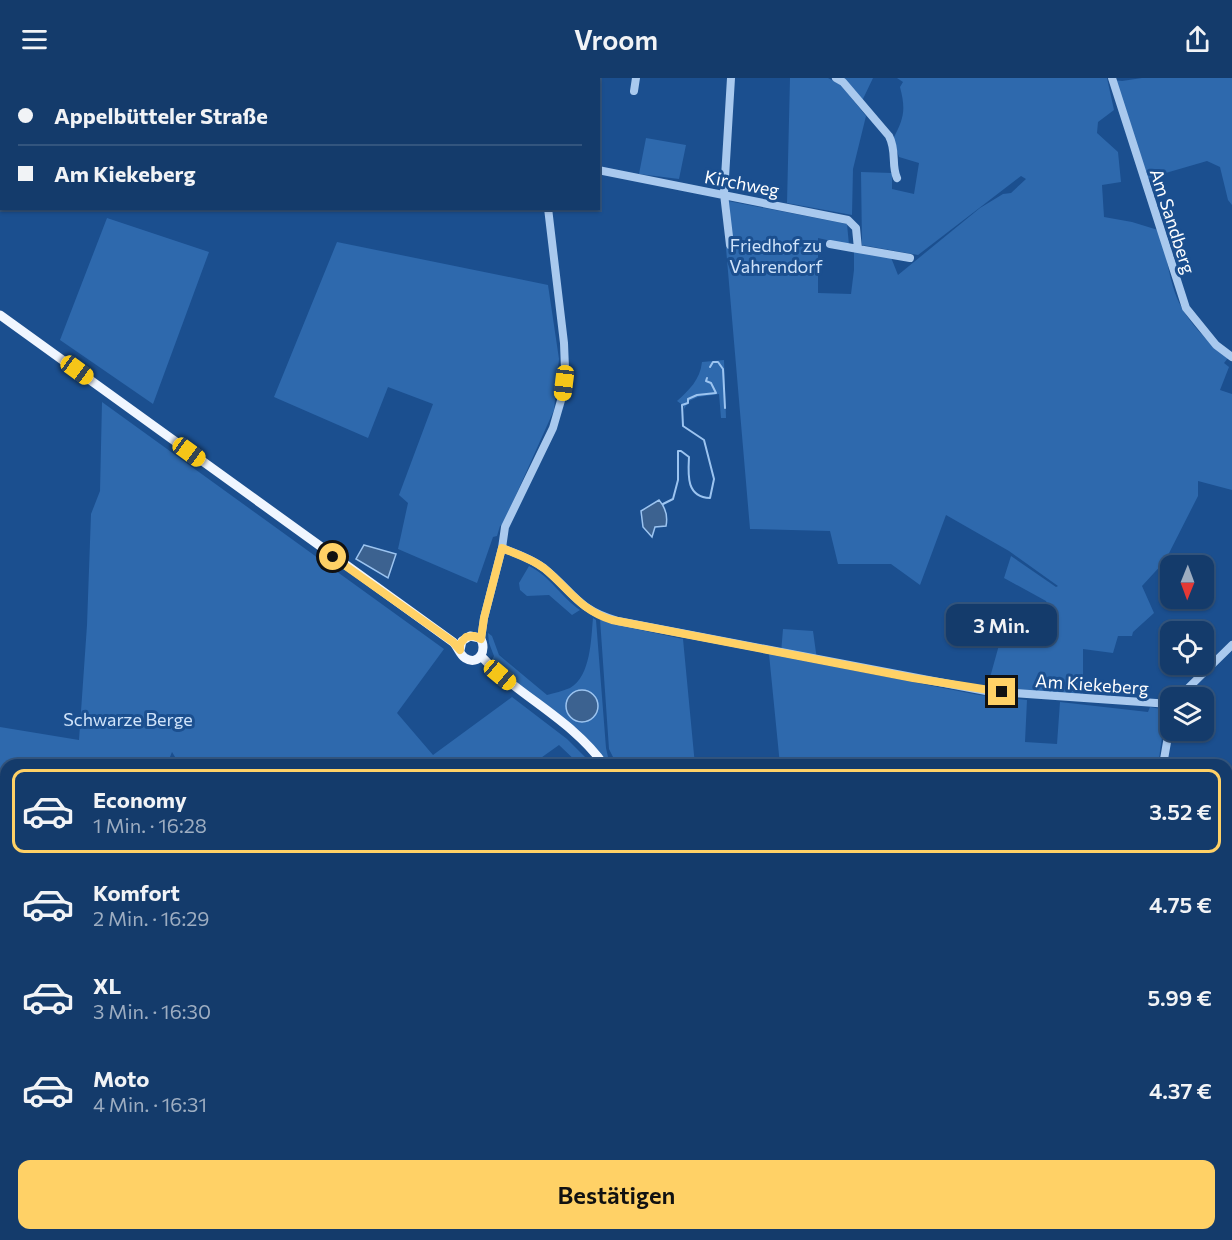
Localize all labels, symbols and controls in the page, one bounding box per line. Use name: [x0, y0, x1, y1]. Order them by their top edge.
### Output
icon: menu: [18, 23, 51, 56]
text: Vroom: [574, 23, 658, 56]
icon: share: [1181, 23, 1214, 56]
text: Appelbütteler Straße: [54, 102, 268, 129]
text: Am Kiekeberg: [54, 160, 196, 187]
street label: Kirchweg: [703, 165, 782, 201]
street label: Am Sandberg: [1146, 166, 1200, 277]
park label: Friedhof zu Vahrendorf: [729, 234, 824, 277]
car: [57, 352, 97, 388]
car: [553, 364, 575, 402]
car: [169, 434, 209, 470]
route start: [319, 543, 346, 570]
north arrow: [1160, 555, 1214, 609]
map controls: [1160, 555, 1214, 741]
callout: 3 Min.: [946, 605, 1058, 647]
text: 3 Min.: [973, 613, 1030, 637]
button: locate: [1160, 621, 1214, 675]
car: [480, 657, 520, 693]
street label: Am Kiekeberg: [1035, 669, 1150, 699]
route end: [988, 678, 1015, 705]
button: layers: [1160, 687, 1214, 741]
park label: Schwarze Berge: [63, 708, 193, 730]
icon: car: [21, 784, 75, 838]
text: Economy: [93, 786, 187, 813]
text: 3.52 €: [1149, 798, 1212, 825]
text: 1 Min. · 16:28: [93, 813, 207, 837]
icon: car: [21, 877, 75, 931]
text: Komfort: [93, 879, 180, 906]
text: 4.75 €: [1149, 891, 1212, 918]
text: 2 Min. · 16:29: [93, 906, 209, 930]
icon: car: [21, 970, 75, 1024]
text: XL: [93, 972, 121, 999]
text: 5.99 €: [1148, 984, 1212, 1011]
text: 3 Min. · 16:30: [93, 999, 211, 1023]
icon: car: [21, 1063, 75, 1117]
text: Moto: [93, 1065, 149, 1092]
text: 4.37 €: [1149, 1077, 1212, 1104]
text: 4 Min. · 16:31: [93, 1092, 207, 1116]
button: Bestätigen: [18, 1160, 1215, 1229]

